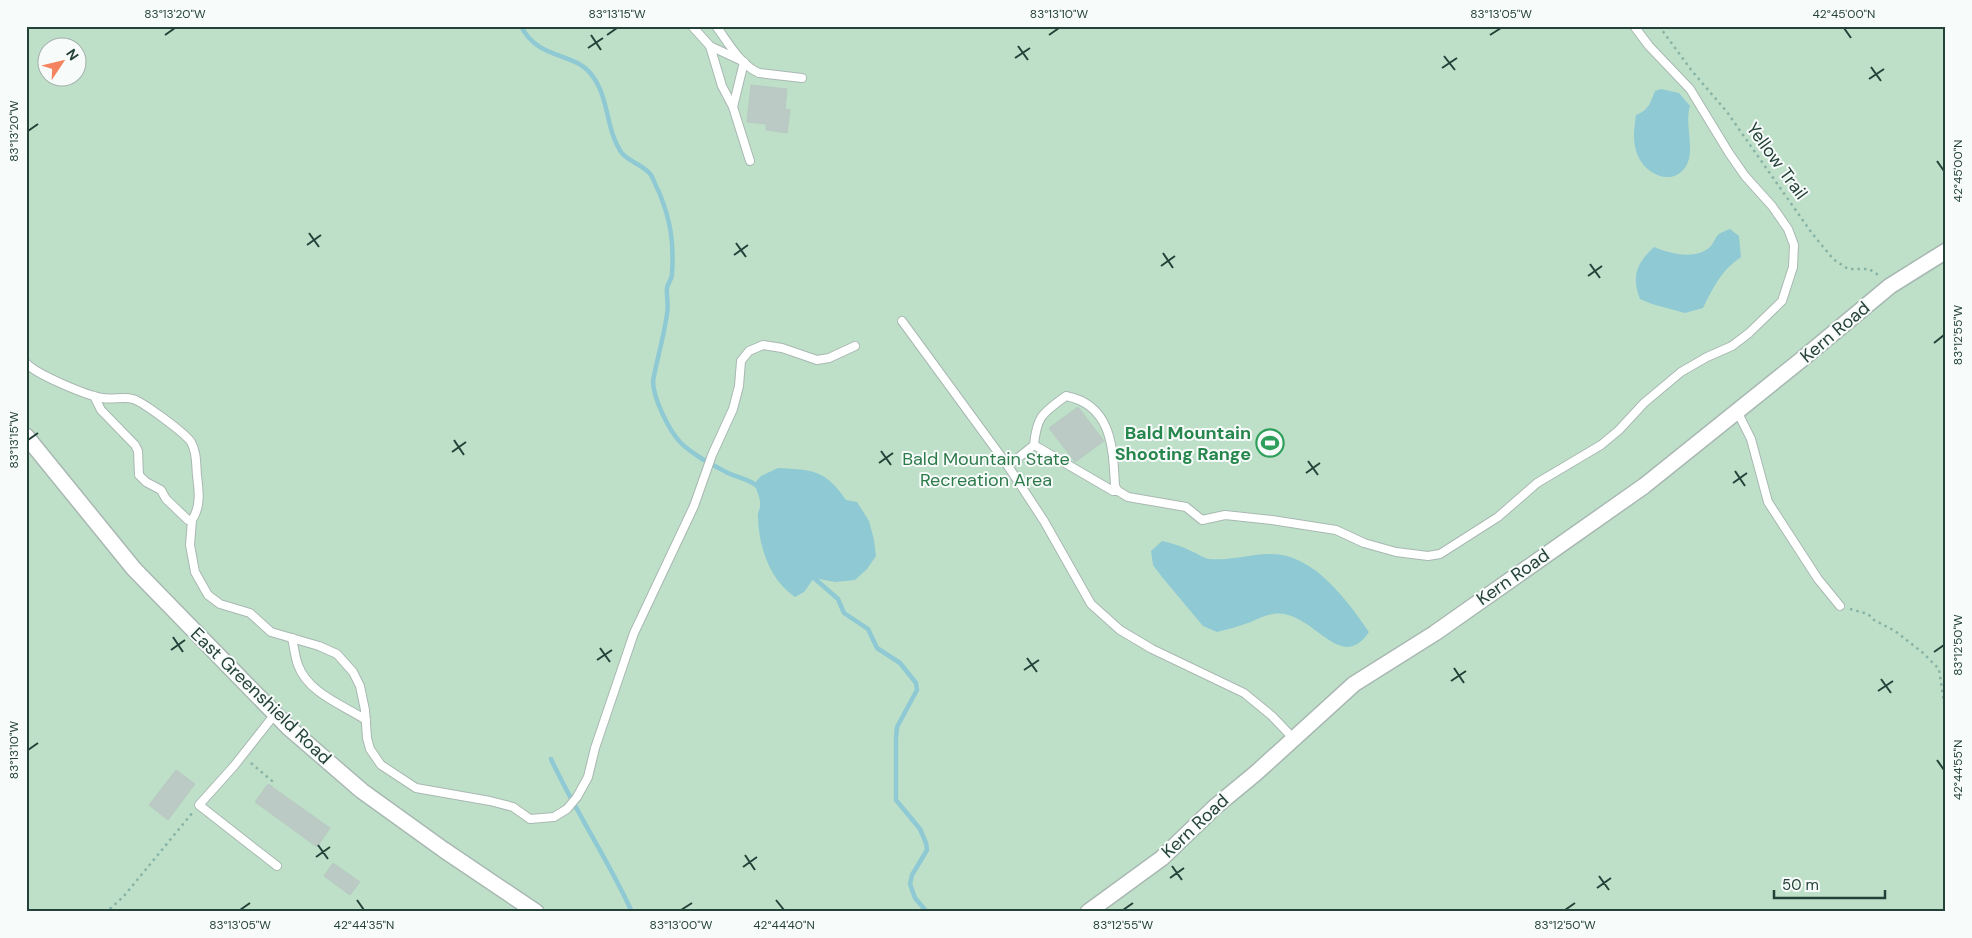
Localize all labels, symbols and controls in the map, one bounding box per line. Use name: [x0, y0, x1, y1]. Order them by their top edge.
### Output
text: 83°13'20"W: [144, 6, 206, 22]
text: 83°13'15"W: [588, 6, 646, 22]
text: 83°13'10"W: [1030, 6, 1089, 22]
text: 83°13'05"W: [1470, 6, 1532, 22]
text: 42°45'00"N: [1813, 6, 1875, 22]
north arrow: [38, 38, 88, 88]
text: N: [62, 45, 83, 64]
text: 83°13'20"W: [6, 100, 22, 162]
street label: Yellow Trail: [1741, 118, 1813, 204]
text: 42°45'00"N: [1950, 140, 1966, 202]
street label: Kern Road: [1795, 296, 1875, 368]
text: 83°12'55"W: [1950, 304, 1966, 365]
text: 83°13'15"W: [6, 411, 22, 469]
place label: Bald Mountain Shooting Range: [1115, 421, 1251, 466]
sports icon: Bald Mountain Shooting Range: [1255, 428, 1285, 458]
park label: Bald Mountain State Recreation Area: [902, 447, 1070, 492]
street label: Kern Road: [1472, 543, 1554, 611]
text: 83°12'50"W: [1950, 614, 1966, 676]
street label: East Greenshield Road: [185, 622, 337, 770]
text: 83°13'10"W: [6, 720, 22, 779]
text: 42°44'55"N: [1950, 740, 1966, 800]
street label: Kern Road: [1156, 789, 1234, 863]
scale bar: [1774, 868, 1886, 900]
text: 50 m: [1782, 875, 1819, 895]
text: 83°13'05"W: [209, 917, 271, 933]
text: 42°44'35"N: [334, 917, 394, 933]
text: 83°13'00"W: [650, 917, 713, 933]
text: 42°44'40"N: [753, 917, 815, 933]
text: 83°12'55"W: [1093, 917, 1154, 933]
text: 83°12'50"W: [1534, 917, 1596, 933]

